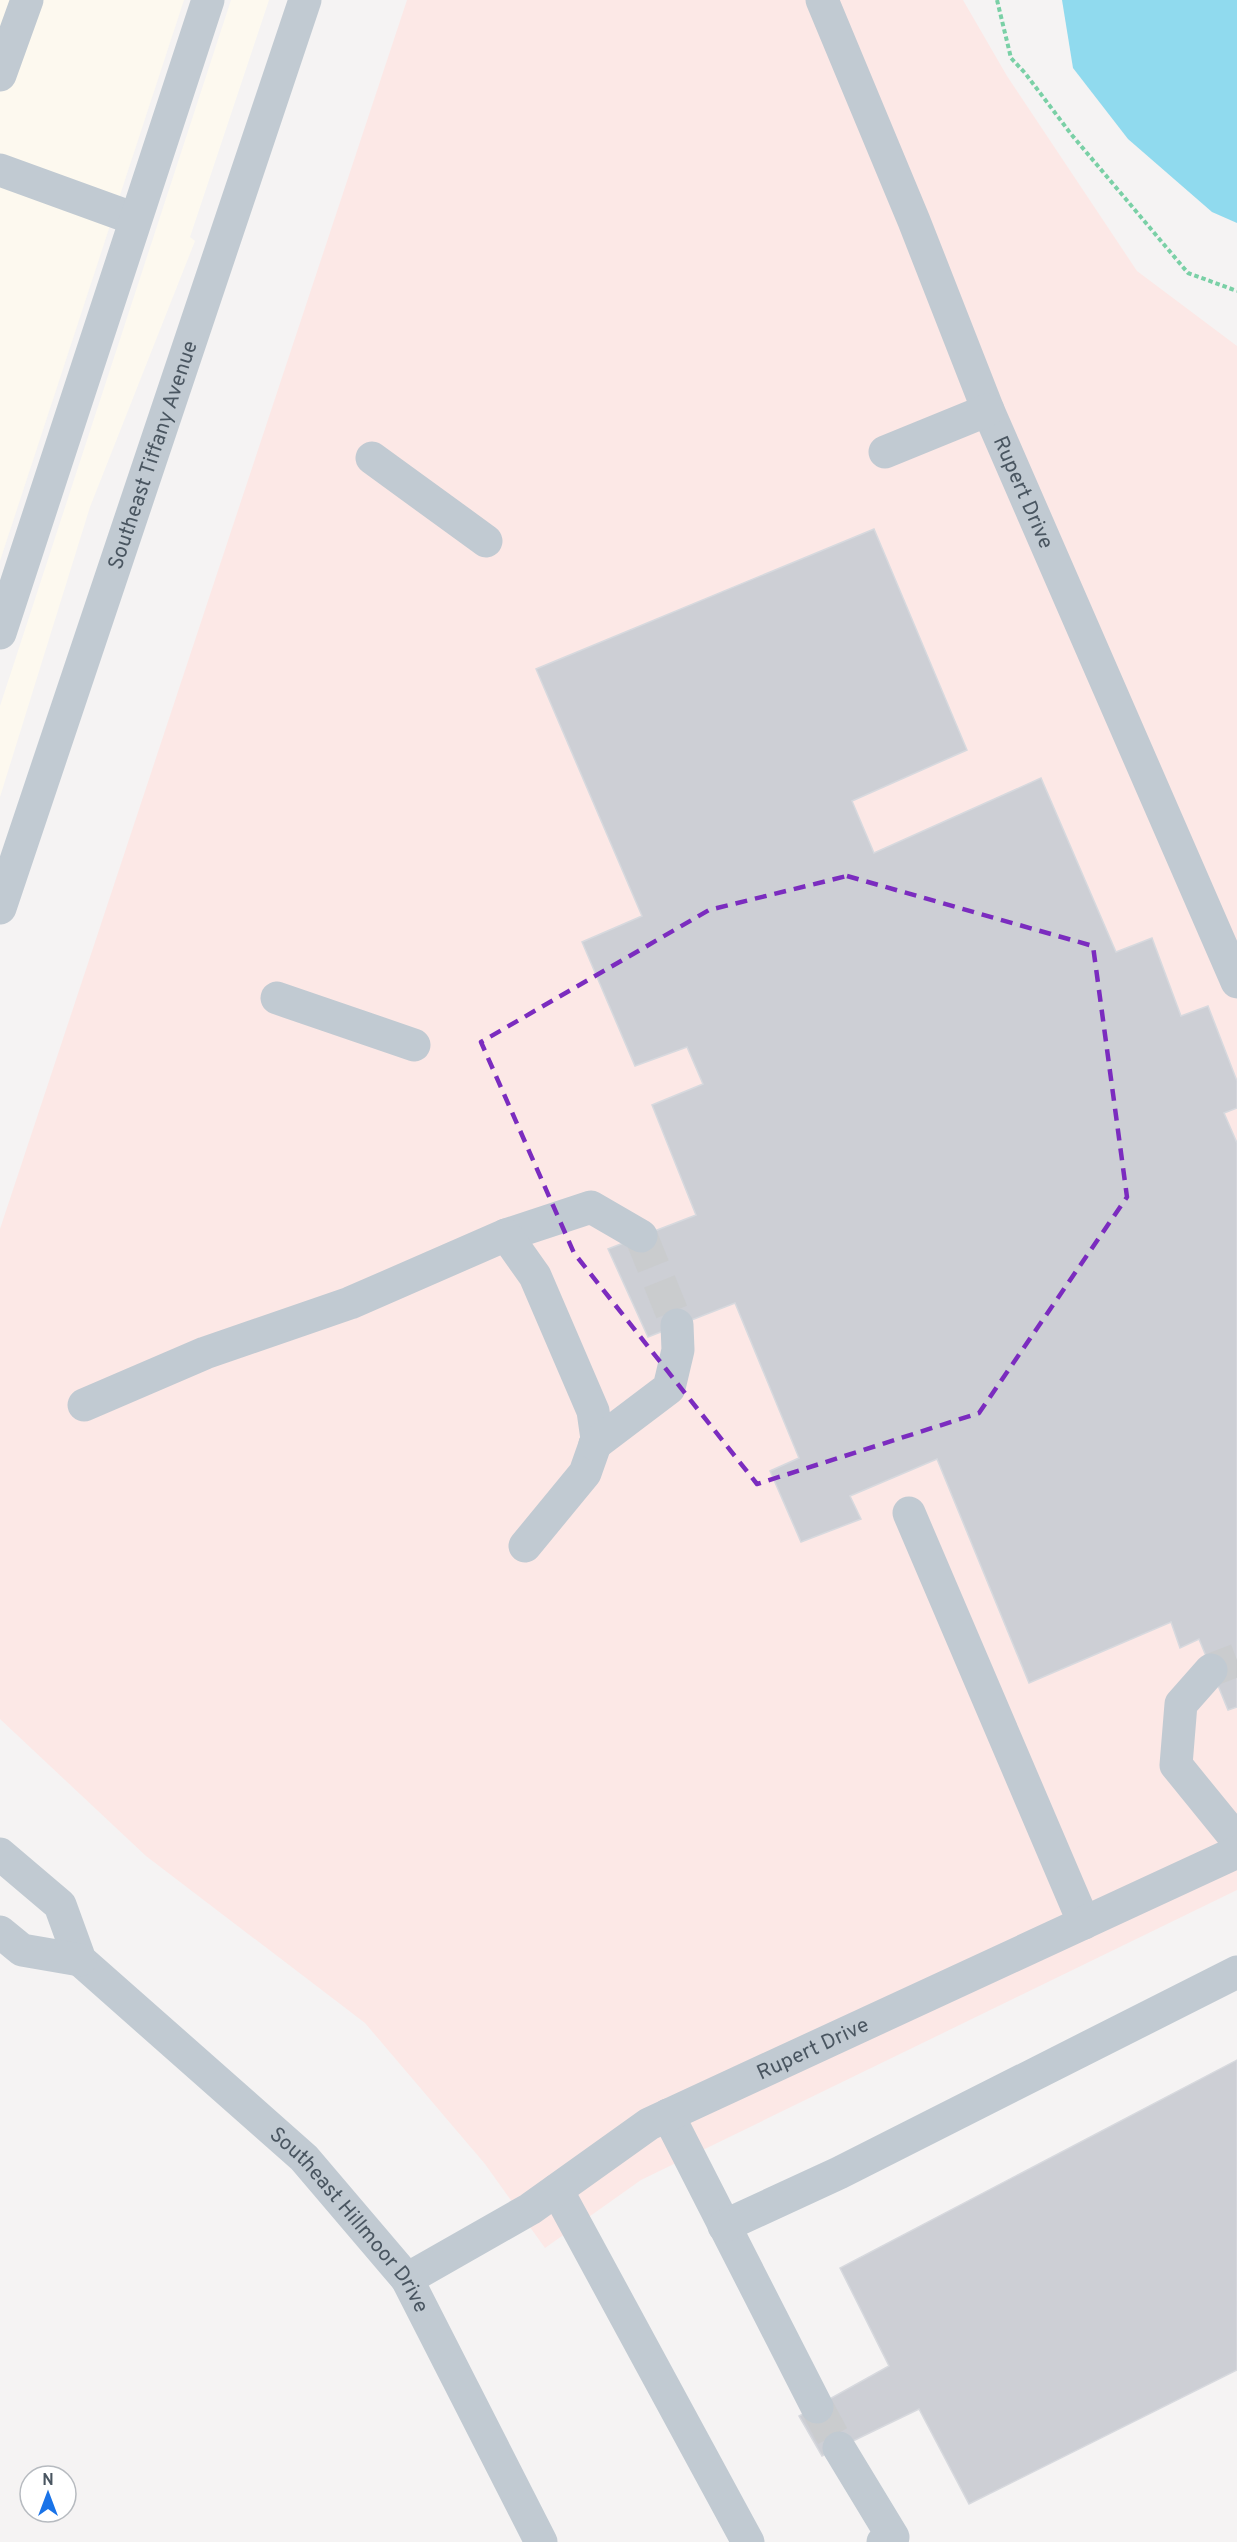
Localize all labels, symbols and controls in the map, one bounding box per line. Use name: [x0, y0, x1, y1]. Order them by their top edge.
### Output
street label: Southeast Tiffany Avenue: [103, 337, 205, 573]
street label: Rupert Drive: [986, 432, 1059, 553]
street label: Rupert Drive: [753, 2012, 874, 2087]
street label: Southeast Hillmoor Drive: [263, 2122, 434, 2318]
north arrow: [18, 2464, 78, 2524]
text: N: [42, 2471, 54, 2491]

